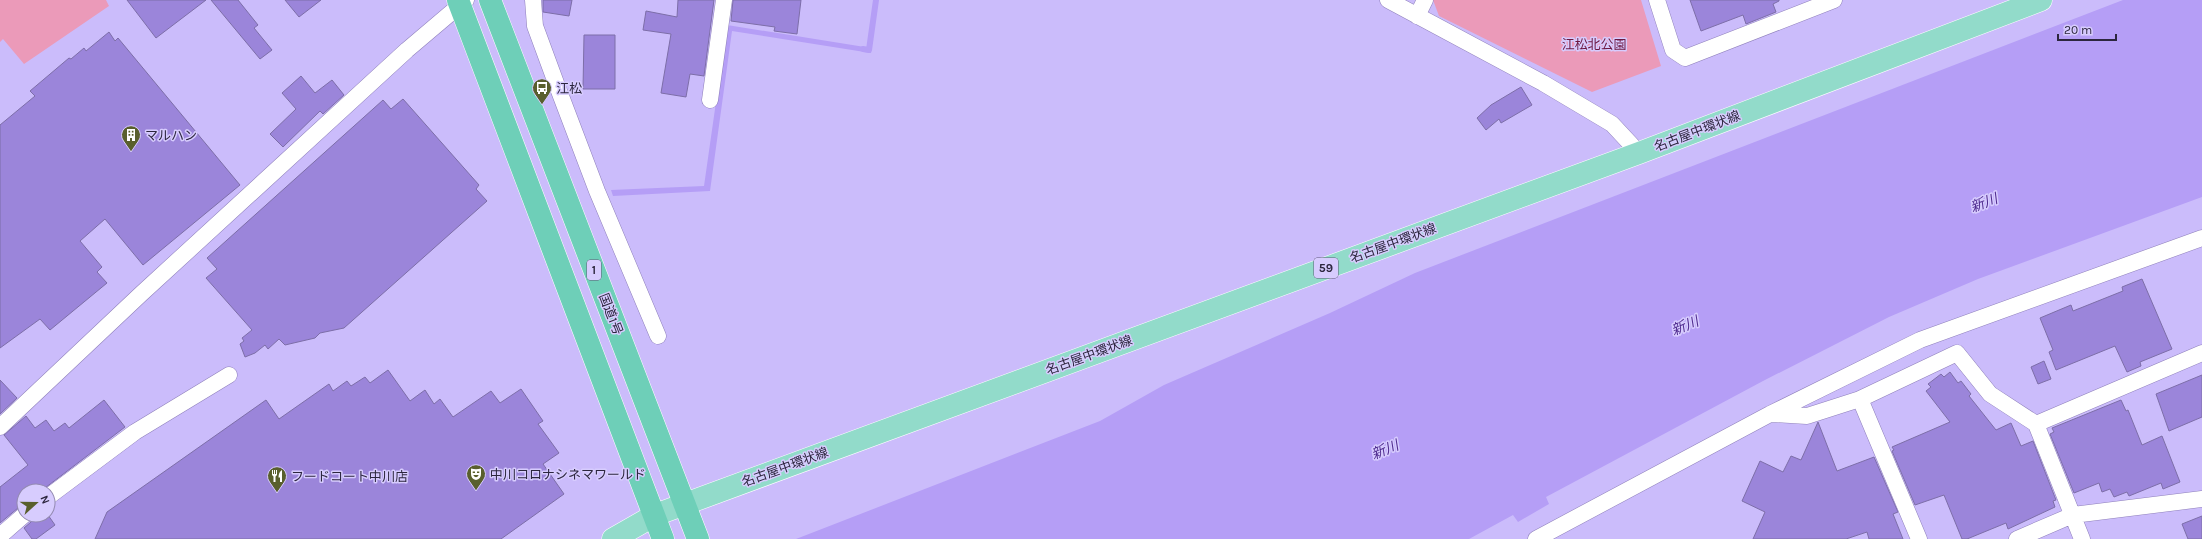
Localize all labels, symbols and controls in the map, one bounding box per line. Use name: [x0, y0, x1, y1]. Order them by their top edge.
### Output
scale bar: [2058, 16, 2116, 42]
text: 20 m: [2064, 23, 2092, 37]
park label: 江松北公園: [1561, 37, 1627, 52]
bus stop icon: 江松: [531, 77, 553, 105]
place label: 江松: [556, 81, 582, 96]
street label: 名古屋中環状線: [1652, 108, 1742, 154]
building icon: マルハン: [120, 124, 142, 152]
place label: マルハン: [145, 128, 197, 143]
water label: 新川: [1968, 189, 2002, 216]
street label: 名古屋中環状線: [1348, 220, 1438, 266]
road number: 59: [1314, 258, 1338, 278]
road number: 1: [587, 260, 601, 280]
street label: 国道1号: [596, 291, 626, 337]
water label: 新川: [1669, 312, 1703, 339]
street label: 名古屋中環状線: [1044, 332, 1134, 378]
water label: 新川: [1369, 436, 1403, 463]
street label: 名古屋中環状線: [740, 444, 830, 490]
theatre icon: 中川コロナシネマワールド: [465, 463, 487, 491]
restaurant icon: フードコート中川店: [266, 465, 288, 493]
place label: 中川コロナシネマワールド: [490, 467, 646, 482]
place label: フードコート中川店: [291, 469, 408, 484]
north arrow: [16, 483, 56, 523]
text: N: [37, 494, 52, 506]

